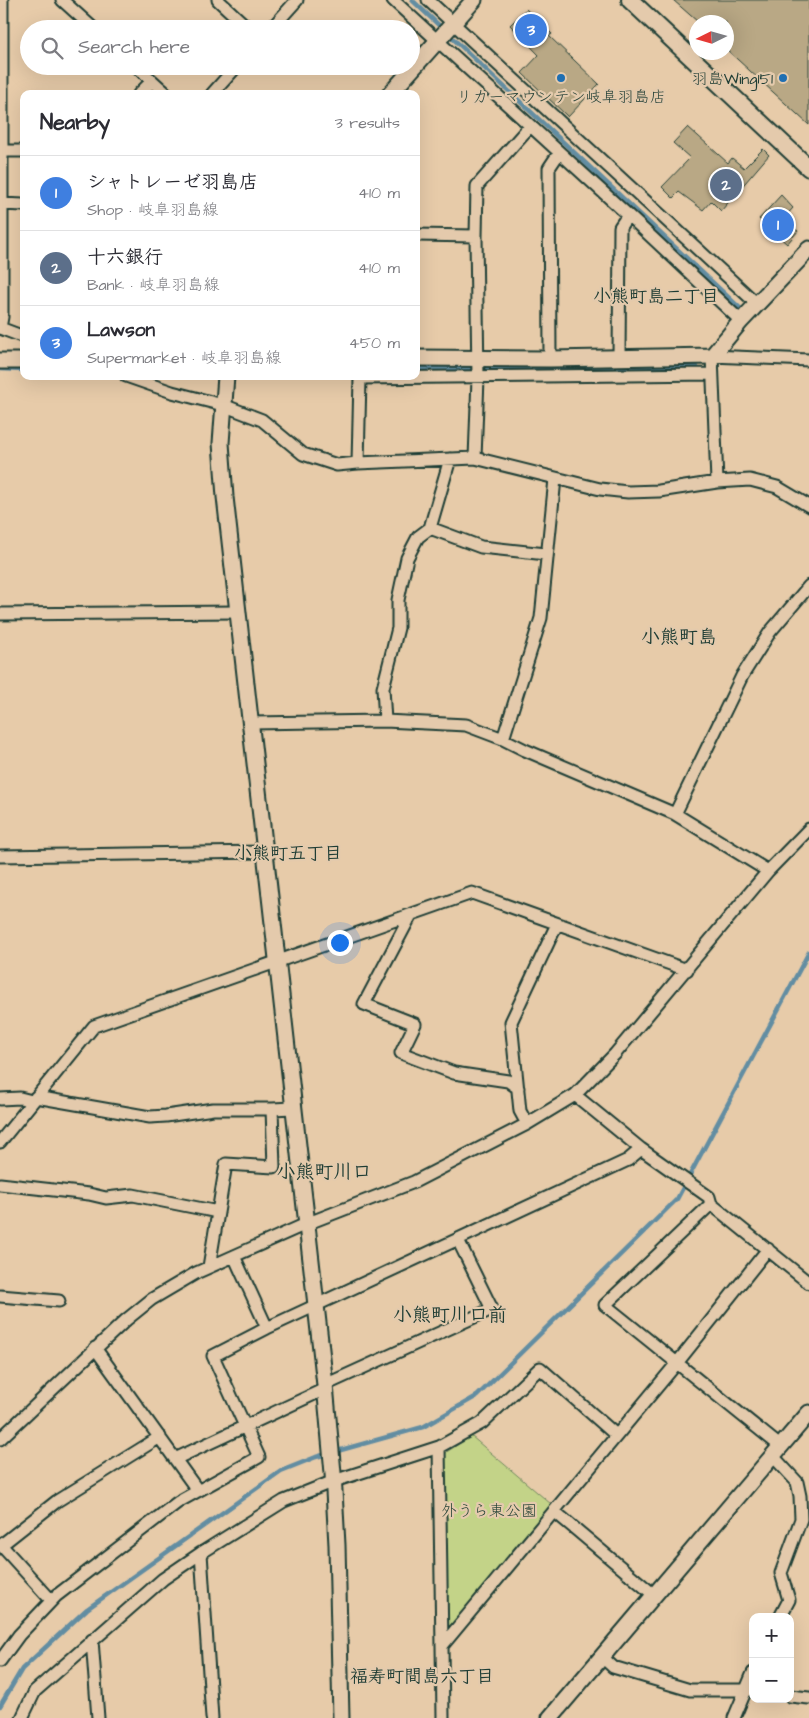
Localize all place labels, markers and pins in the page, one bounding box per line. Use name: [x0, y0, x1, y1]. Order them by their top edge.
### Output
pin: 3: [515, 11, 547, 49]
place label: 羽島Wing151: [692, 68, 773, 91]
marker: リカーマウンテン岐阜羽島店: [555, 72, 567, 84]
marker: 羽島Wing151: [777, 72, 789, 84]
place label: リカーマウンテン岐阜羽島店: [456, 86, 666, 108]
pin: 2: [710, 166, 742, 204]
pin: 1: [762, 206, 794, 244]

